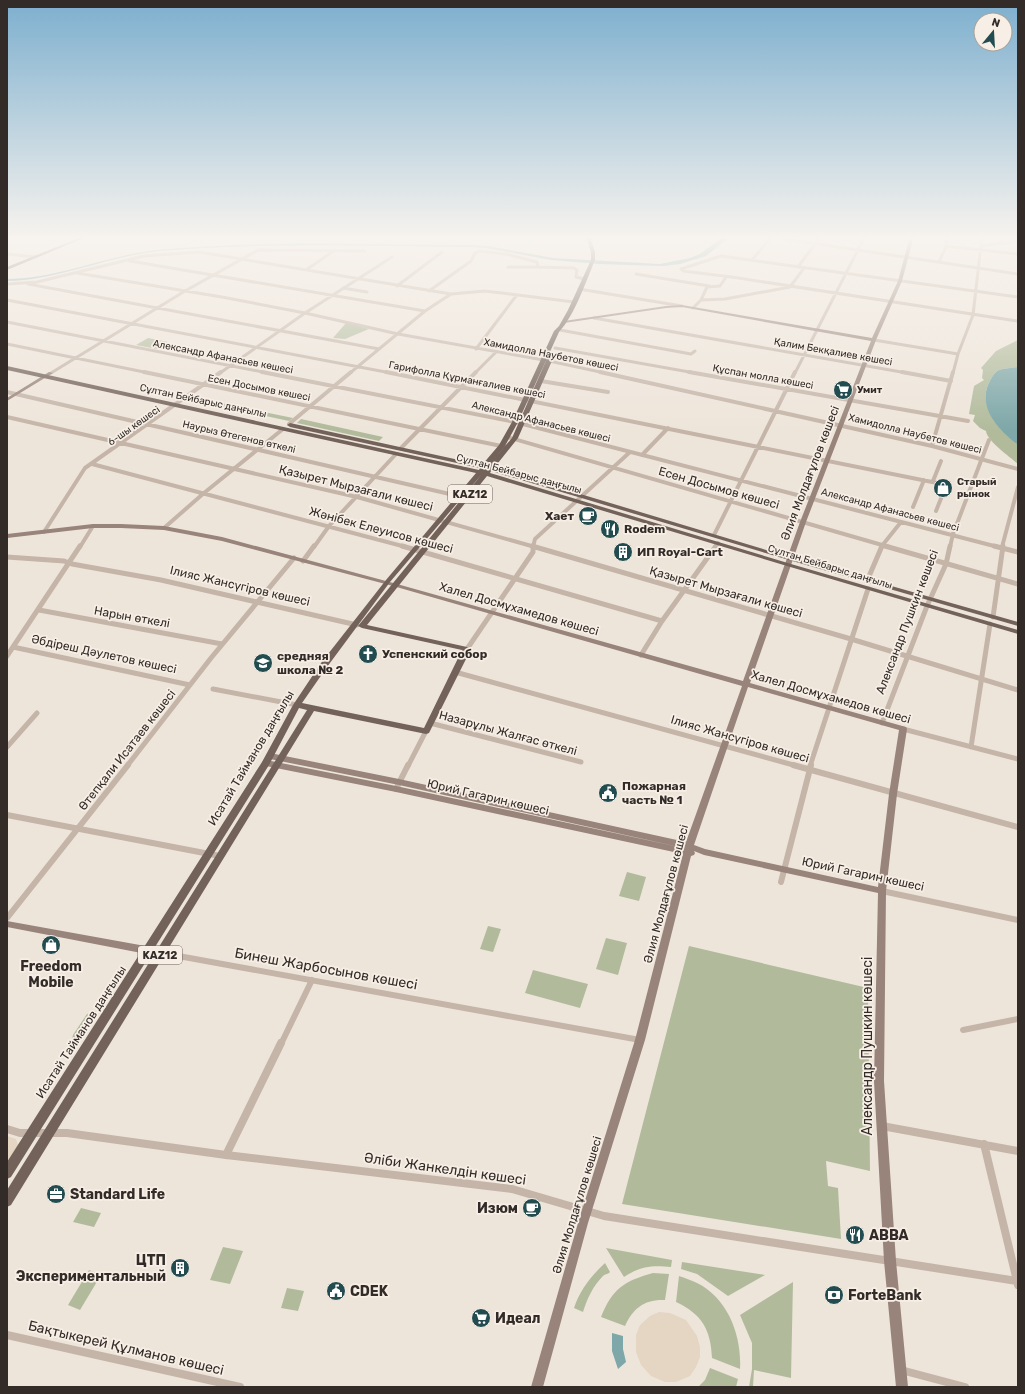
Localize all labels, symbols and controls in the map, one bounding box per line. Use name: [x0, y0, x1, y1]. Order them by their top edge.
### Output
north arrow: [973, 12, 1013, 52]
text: N: [990, 16, 1002, 30]
street label: Хамидолла Наубетов көшесі: [483, 336, 619, 374]
street label: Қалим Бекқалиев көшесі: [773, 336, 893, 368]
street label: Александр Афанасьев көшесі: [152, 338, 294, 376]
street label: Гарифолла Құрманғалиев көшесі: [388, 359, 546, 401]
street label: Құспан молла көшесі: [712, 362, 814, 392]
street label: Есен Досымов көшесі: [207, 372, 311, 404]
supermarket icon: Умит: [832, 379, 854, 401]
street label: Сұлтан Бейбарыс даңғылы: [139, 382, 267, 420]
place label: Умит: [857, 384, 883, 396]
street label: Александр Афанасьев көшесі: [470, 399, 612, 445]
street label: 6-шы көшесі: [106, 404, 162, 448]
street label: Әлия Молдағұлов көшесі: [778, 404, 842, 542]
street label: Хамидолла Наубетов көшесі: [847, 412, 983, 456]
street label: Наурыз Өтегенов өткелі: [181, 418, 297, 456]
street label: Сұлтан Бейбарыс даңғылы: [455, 451, 583, 497]
street label: Қазырет Мырзағали көшесі: [278, 462, 435, 514]
street label: Есен Досымов көшесі: [657, 464, 781, 512]
place label: Старый рынок: [957, 476, 996, 500]
shop icon: Старый рынок: [932, 477, 954, 499]
road number: KAZ12: [448, 485, 492, 503]
street label: Александр Афанасьев көшесі: [820, 486, 960, 534]
street label: Жәнібек Елеуисов көшесі: [307, 504, 455, 556]
cafe icon: Хает: [577, 505, 599, 527]
place label: Хает: [545, 509, 574, 523]
restaurant icon: Rodem: [599, 518, 621, 540]
place label: Rodem: [624, 522, 665, 536]
building icon: ИП Royal-Cart: [612, 541, 634, 563]
street label: Сұлтан Бейбарыс даңғылы: [766, 542, 894, 592]
place label: ИП Royal-Cart: [637, 545, 723, 559]
street label: Александр Пушкин көшесі: [873, 548, 941, 696]
street label: Ілияс Жансүгіров көшесі: [169, 563, 311, 609]
street label: Қазырет Мырзағали көшесі: [648, 563, 804, 621]
street label: Халел Досмұхамедов көшесі: [438, 580, 600, 639]
street label: Нарын өткелі: [93, 603, 171, 631]
street label: Әбдіреш Дәулетов көшесі: [30, 632, 178, 676]
church icon: Успенский собор: [357, 643, 379, 665]
place label: Успенский собор: [382, 647, 488, 661]
place label: cредняя школа № 2: [277, 649, 344, 677]
school or university icon: cредняя школа № 2: [252, 652, 274, 674]
street label: Халел Досмұхамедов көшесі: [750, 668, 912, 727]
street label: Өтепқали Исатаев көшесі: [76, 687, 178, 813]
street label: Исатай Тайманов даңғылы: [205, 688, 297, 828]
street label: Назарұлы Жалғас өткелі: [437, 708, 579, 758]
street label: Ілияс Жансүгіров көшесі: [669, 713, 811, 765]
street label: Юрий Гагарин көшесі: [426, 776, 550, 818]
place label: Пожарная часть № 1: [622, 779, 686, 807]
public building icon: Пожарная часть № 1: [597, 782, 619, 804]
street label: Әлия Молдағұлов көшесі: [641, 823, 691, 965]
street label: Юрий Гагарин көшесі: [801, 854, 925, 894]
shop icon: Freedom Mobile: [40, 934, 62, 956]
street label: Бинеш Жарбосынов көшесі: [233, 945, 419, 993]
road number: KAZ12: [138, 946, 182, 964]
street label: Александр Пушкин көшесі: [859, 957, 876, 1135]
place label: Freedom Mobile: [20, 958, 82, 991]
street label: Исатай Тайманов даңғылы: [33, 963, 129, 1101]
street label: Әлия Молдағұлов көшесі: [549, 1135, 605, 1275]
street label: Әліби Жанкелдін көшесі: [363, 1149, 527, 1189]
office icon: Standard Life: [45, 1183, 67, 1205]
place label: Standard Life: [70, 1186, 165, 1203]
cafe icon: Изюм: [521, 1197, 543, 1219]
place label: Изюм: [477, 1200, 518, 1217]
restaurant icon: ABBA: [844, 1224, 866, 1246]
place label: ABBA: [869, 1227, 909, 1244]
place label: ЦТП Экспериментальный: [16, 1252, 166, 1285]
building icon: ЦТП Экспериментальный: [169, 1257, 191, 1279]
public building icon: CDEK: [325, 1280, 347, 1302]
place label: CDEK: [350, 1283, 389, 1300]
bank icon: ForteBank: [823, 1284, 845, 1306]
place label: ForteBank: [848, 1287, 922, 1304]
supermarket icon: Идеал: [470, 1307, 492, 1329]
place label: Идеал: [495, 1310, 540, 1327]
street label: Бақтыкерей Құлманов көшесі: [26, 1317, 226, 1379]

